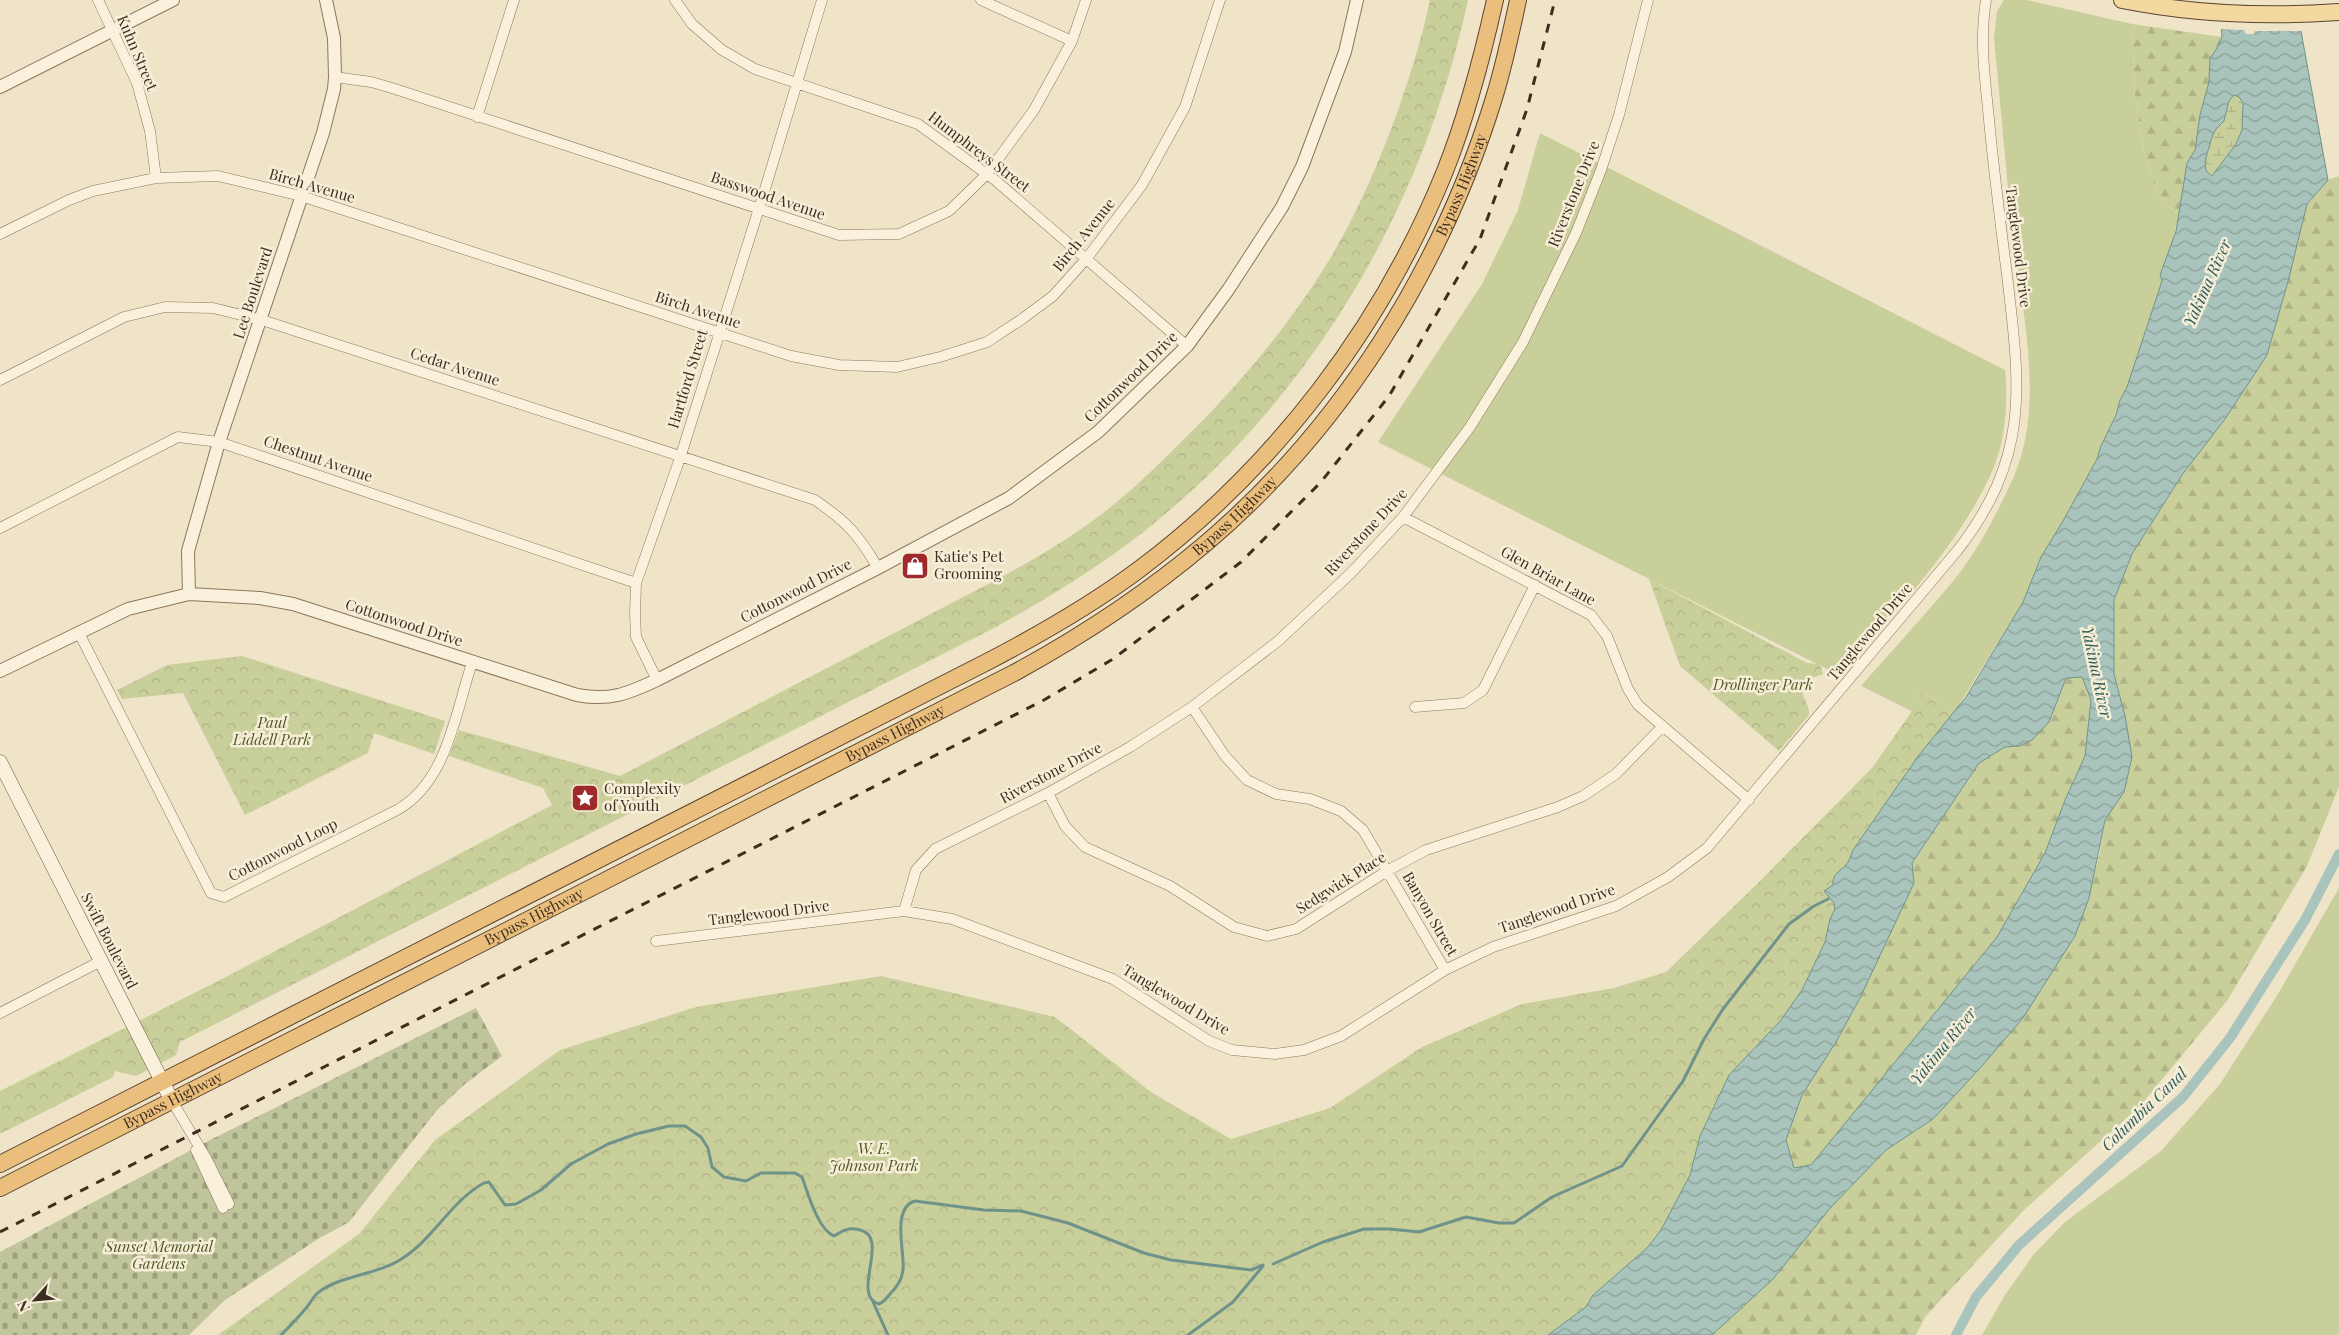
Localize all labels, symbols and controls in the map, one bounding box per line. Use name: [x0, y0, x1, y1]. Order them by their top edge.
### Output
street label: Kuhn Street: [113, 12, 163, 94]
street label: Humphreys Street: [925, 106, 1035, 197]
street label: Bypass Highway: [1431, 130, 1491, 239]
street label: Riverstone Drive: [1543, 138, 1603, 250]
street label: Birch Avenue: [267, 163, 358, 207]
street label: Basswood Avenue: [709, 166, 828, 224]
street label: Tanglewood Drive: [2002, 185, 2036, 309]
street label: Birch Avenue: [1047, 194, 1119, 275]
water label: Yakima River: [2178, 235, 2236, 330]
street label: Lee Boulevard: [228, 244, 276, 341]
street label: Birch Avenue: [653, 286, 744, 332]
street label: Hartford Street: [662, 326, 712, 431]
street label: Cottonwood Drive: [1079, 326, 1181, 426]
street label: Cedar Avenue: [408, 342, 503, 390]
street label: Chestnut Avenue: [261, 430, 376, 486]
street label: Bypass Highway: [1188, 471, 1281, 560]
street label: Riverstone Drive: [1319, 483, 1411, 579]
street label: Glen Briar Lane: [1497, 541, 1600, 609]
place label: Katie's Pet Grooming: [934, 546, 1004, 583]
shop icon: Katie's Pet Grooming: [900, 551, 930, 581]
street label: Cottonwood Drive: [736, 553, 855, 627]
street label: Tanglewood Drive: [1822, 578, 1916, 685]
street label: Cottonwood Drive: [343, 594, 466, 651]
water label: Yakima River: [2078, 624, 2118, 721]
park label: Drollinger Park: [1712, 674, 1813, 694]
street label: Bypass Highway: [842, 699, 948, 766]
park label: Paul Liddell Park: [232, 712, 311, 749]
street label: Riverstone Drive: [996, 737, 1105, 807]
place label: Complexity of Youth: [604, 778, 682, 815]
place icon: Complexity of Youth: [570, 783, 600, 813]
street label: Cottonwood Loop: [225, 813, 341, 885]
street label: Sedgwick Place: [1292, 847, 1389, 918]
street label: Banyon Street: [1399, 868, 1463, 960]
street label: Tanglewood Drive: [1496, 879, 1618, 937]
street label: Bypass Highway: [481, 882, 587, 949]
street label: Swift Boulevard: [77, 889, 143, 992]
street label: Tanglewood Drive: [707, 895, 831, 929]
street label: Tanglewood Drive: [1119, 959, 1234, 1039]
water label: Yakima River: [1905, 1002, 1981, 1089]
water label: Columbia Canal: [2096, 1062, 2191, 1155]
street label: Bypass Highway: [119, 1065, 226, 1133]
park label: W. E. Johnson Park: [829, 1138, 919, 1175]
park label: Sunset Memorial Gardens: [104, 1236, 214, 1273]
north arrow: [10, 1275, 60, 1325]
text: N: [12, 1297, 34, 1315]

